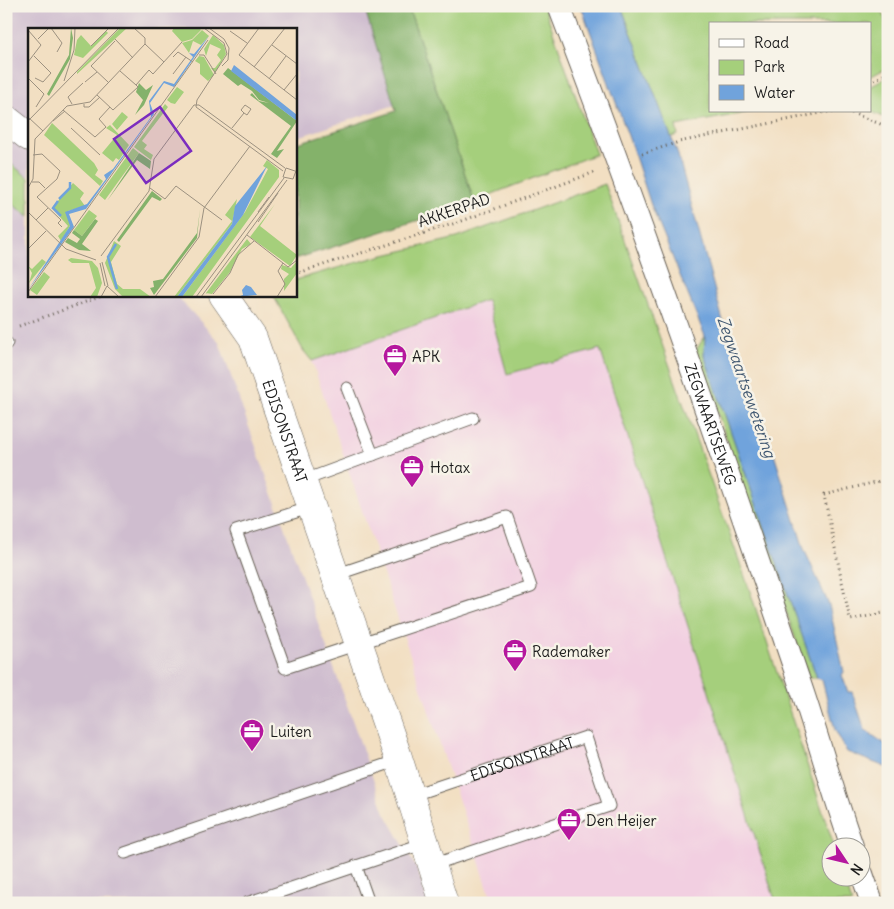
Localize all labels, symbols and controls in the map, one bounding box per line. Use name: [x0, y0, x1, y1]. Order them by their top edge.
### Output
legend: [709, 22, 872, 112]
inset map: [28, 28, 296, 296]
text: Road: [754, 33, 789, 52]
text: Park: [754, 57, 785, 76]
text: Water: [754, 83, 795, 102]
street label: AKKERPAD: [415, 189, 493, 231]
water label: Zegwaartsewetering: [713, 314, 781, 461]
office icon: APK: [382, 343, 408, 377]
place label: APK: [412, 347, 441, 366]
street label: ZEGWAARTSEWEG: [681, 361, 741, 488]
street label: EDISONSTRAAT: [259, 377, 312, 486]
office icon: Hotax: [399, 454, 425, 488]
place label: Hotax: [430, 458, 471, 477]
office icon: Rademaker: [502, 638, 528, 672]
place label: Rademaker: [532, 642, 610, 661]
office icon: Luiten: [239, 718, 265, 752]
place label: Luiten: [270, 722, 312, 741]
street label: EDISONSTRAAT: [468, 732, 576, 785]
office icon: Den Heijer: [556, 807, 582, 841]
place label: Den Heijer: [586, 811, 657, 830]
north arrow: [822, 836, 872, 886]
text: N: [846, 860, 867, 879]

